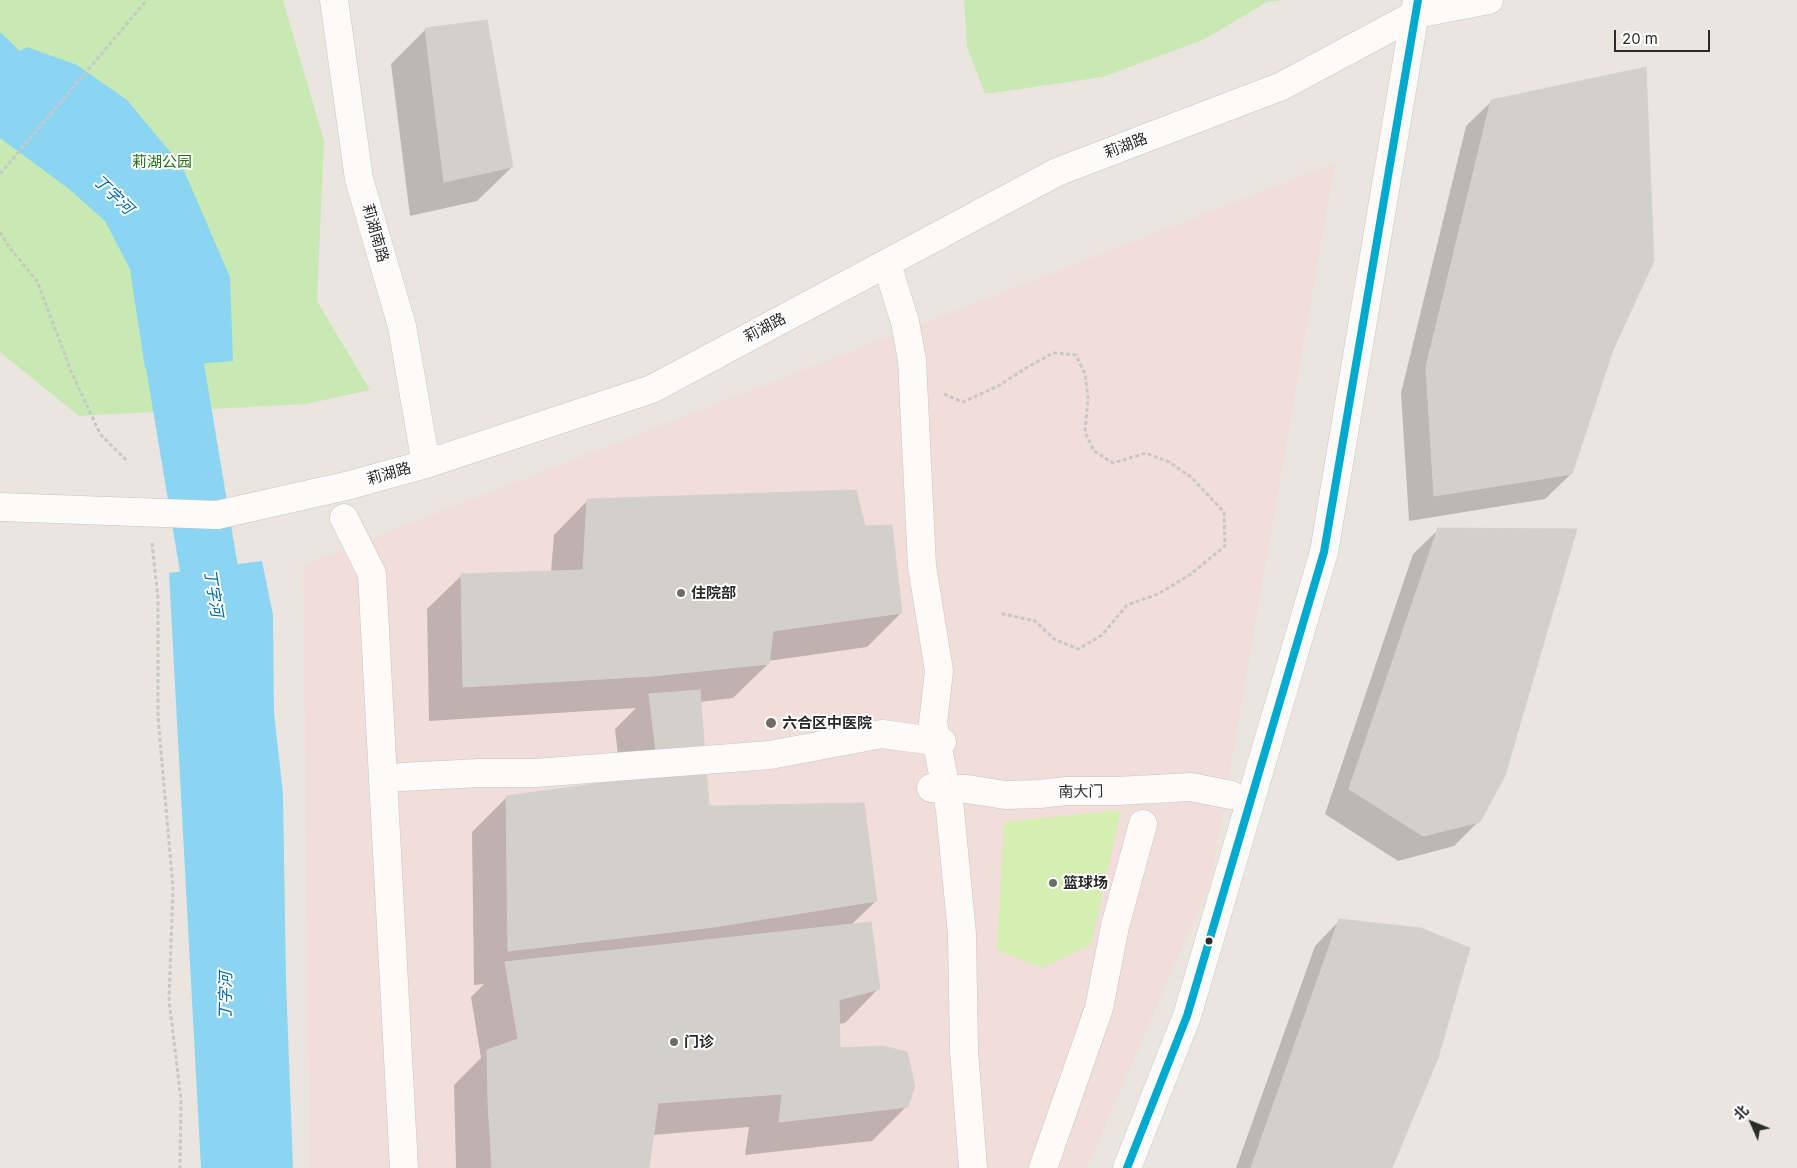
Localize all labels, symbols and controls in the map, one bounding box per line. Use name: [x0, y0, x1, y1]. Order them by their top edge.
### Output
scale bar: [1617, 20, 1713, 52]
text: 20 m: [1622, 29, 1658, 48]
street label: 莉湖路: [1102, 130, 1150, 162]
park label: 莉湖公园: [132, 153, 192, 171]
water label: 丁字河: [89, 171, 137, 219]
street label: 莉湖南路: [358, 202, 392, 264]
street label: 莉湖路: [741, 309, 789, 347]
street label: 莉湖路: [365, 459, 413, 489]
water label: 丁字河: [200, 568, 226, 618]
place label: 住院部: [691, 584, 736, 602]
marker: 住院部: [675, 587, 687, 599]
place label: 六合区中医院: [782, 714, 872, 732]
marker: 六合区中医院: [764, 716, 778, 730]
street label: 南大门: [1058, 783, 1104, 801]
place label: 篮球场: [1063, 874, 1108, 892]
marker: 篮球场: [1047, 877, 1059, 889]
unlabelled marker: [1204, 936, 1214, 946]
water label: 丁字河: [216, 972, 236, 1020]
place label: 门诊: [684, 1033, 714, 1051]
marker: 门诊: [668, 1036, 680, 1048]
north arrow: [1727, 1098, 1777, 1148]
text: 北: [1730, 1101, 1752, 1123]

